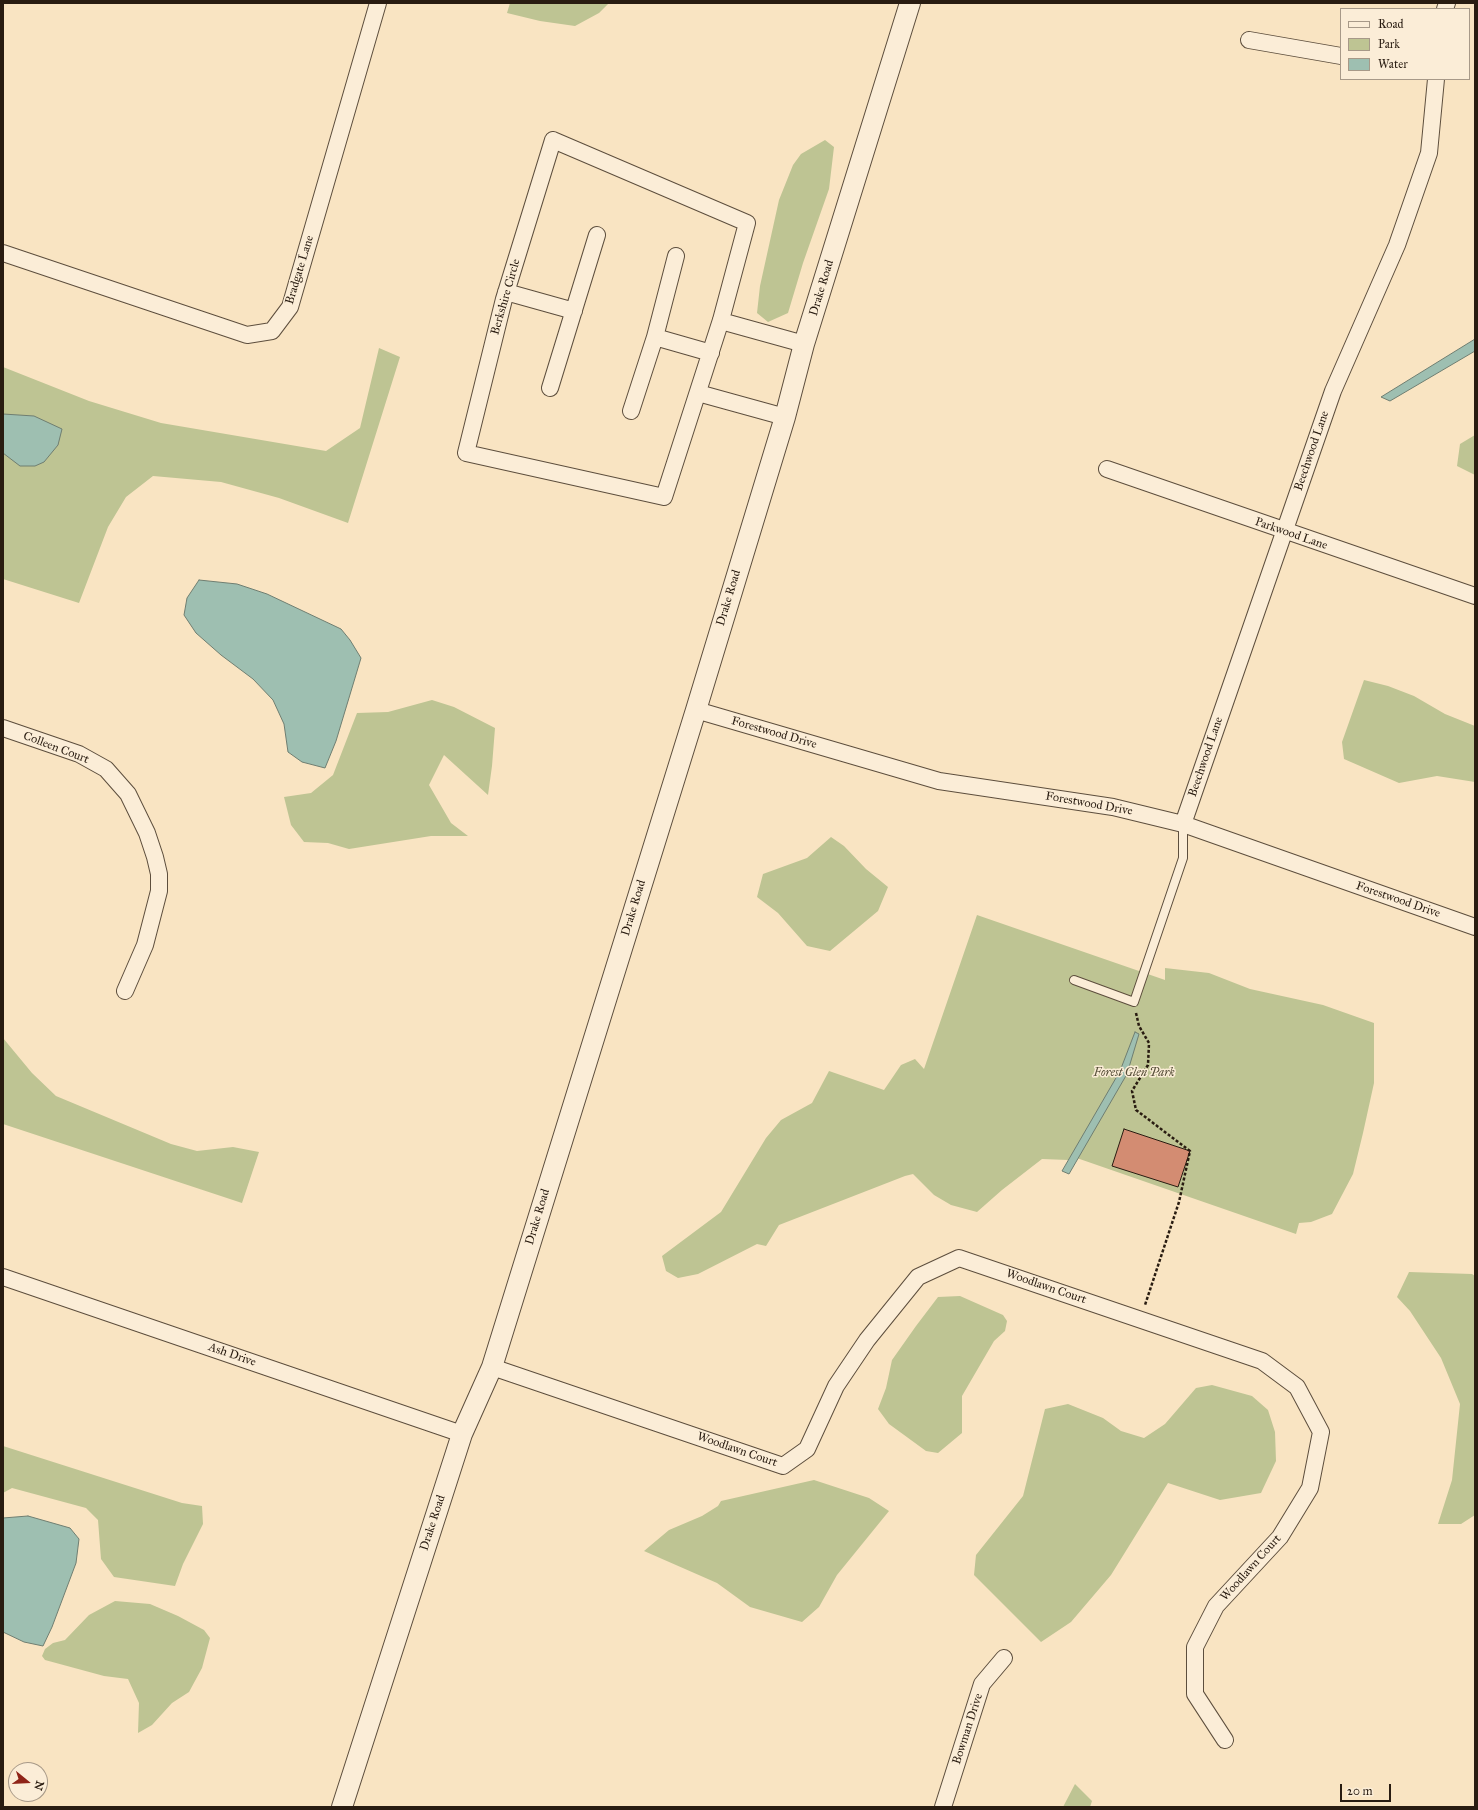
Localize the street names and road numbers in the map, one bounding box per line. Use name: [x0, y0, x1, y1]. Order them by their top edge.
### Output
street label: Bradgate Lane: [283, 234, 317, 306]
street label: Berkshire Circle: [488, 257, 524, 337]
street label: Drake Road: [807, 258, 837, 318]
street label: Beechwood Lane: [1292, 409, 1332, 493]
street label: Parkwood Lane: [1253, 515, 1329, 553]
street label: Drake Road: [714, 568, 744, 628]
street label: Forestwood Drive: [730, 714, 818, 752]
street label: Beechwood Lane: [1186, 715, 1226, 799]
street label: Colleen Court: [21, 729, 91, 767]
street label: Forestwood Drive: [1044, 789, 1134, 819]
street label: Drake Road: [619, 878, 649, 938]
street label: Forestwood Drive: [1354, 879, 1442, 921]
street label: Drake Road: [523, 1187, 553, 1247]
street label: Woodlawn Court: [1004, 1267, 1088, 1307]
street label: Ash Drive: [206, 1340, 258, 1370]
street label: Woodlawn Court: [695, 1430, 779, 1470]
street label: Drake Road: [417, 1493, 449, 1553]
street label: Woodlawn Court: [1218, 1532, 1284, 1604]
street label: Bowman Drive: [950, 1692, 986, 1766]

